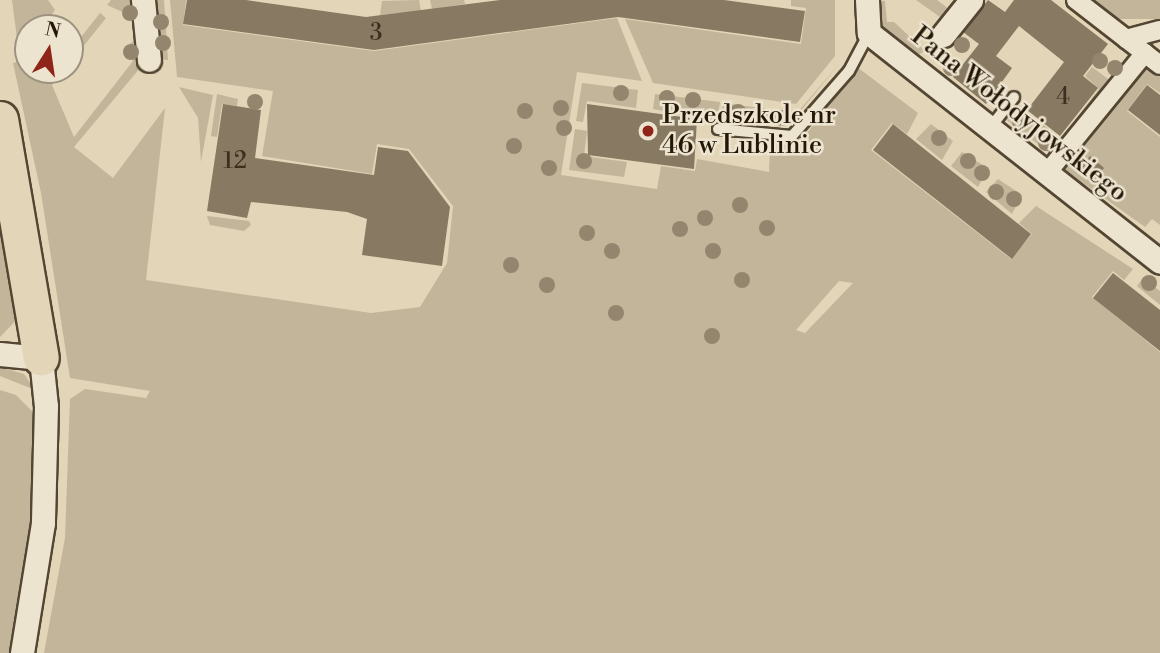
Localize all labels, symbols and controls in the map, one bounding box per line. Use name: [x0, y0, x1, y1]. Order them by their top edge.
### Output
north arrow: [14, 14, 84, 84]
text: N: [43, 17, 63, 44]
house number: 3: [370, 19, 382, 47]
street label: Pana Wołodyjowskiego: [905, 21, 1133, 209]
house number: 4: [1056, 83, 1070, 111]
place label: Przedszkole nr 46 w Lublinie: [662, 100, 836, 162]
marker: Przedszkole nr 46 w Lublinie: [640, 123, 656, 139]
house number: 12: [223, 147, 247, 175]

